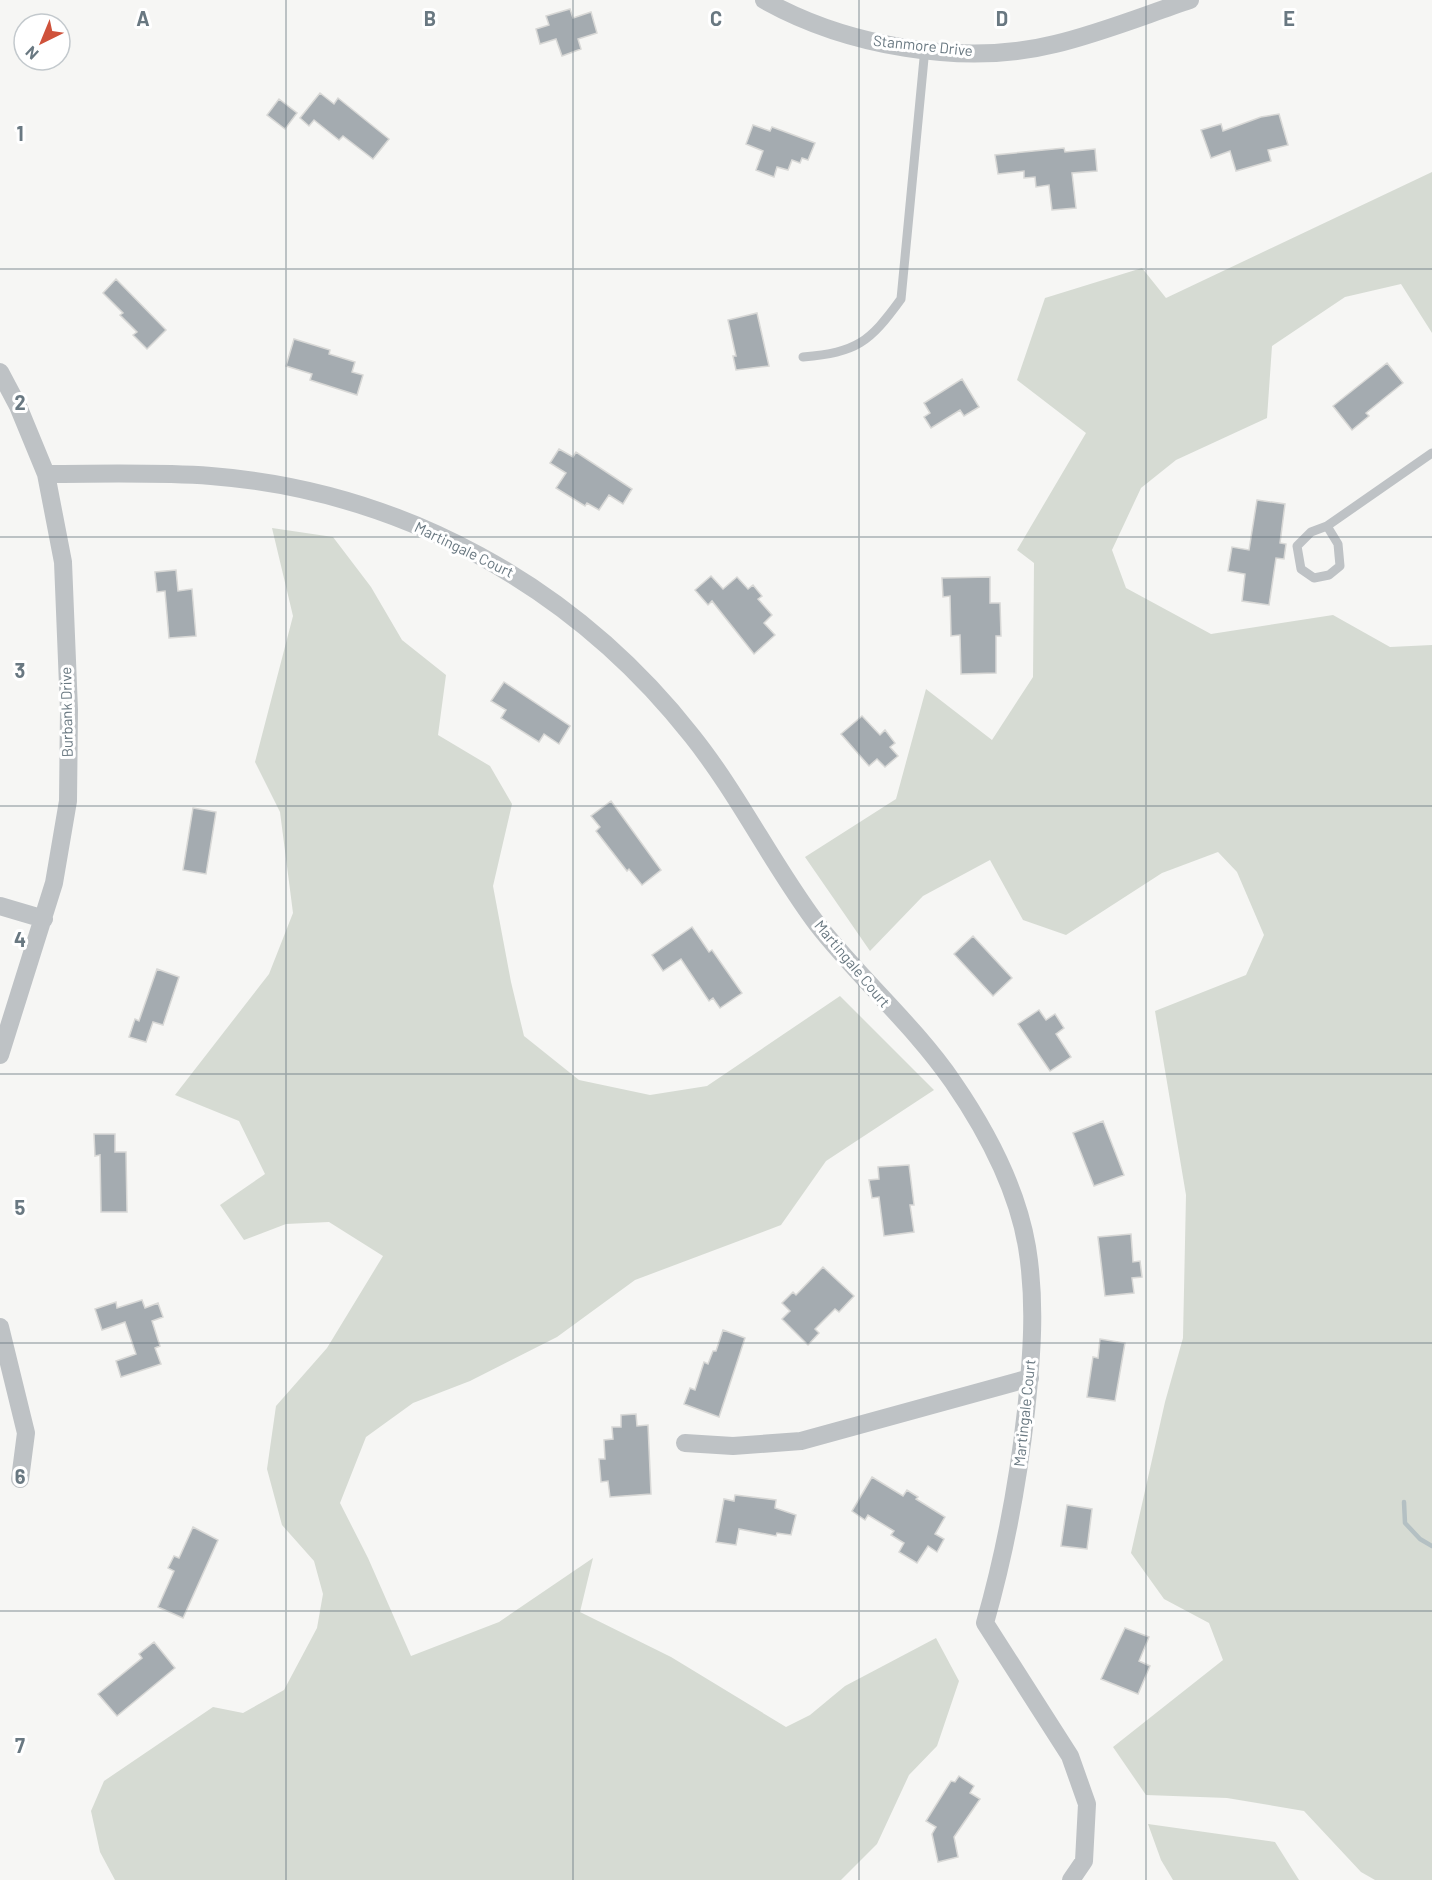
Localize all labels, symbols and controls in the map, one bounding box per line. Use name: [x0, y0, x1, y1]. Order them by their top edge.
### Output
text: A: [136, 6, 150, 30]
text: B: [424, 6, 436, 30]
text: C: [710, 6, 722, 30]
text: D: [996, 6, 1008, 30]
text: E: [1283, 6, 1295, 30]
north arrow: [12, 12, 72, 72]
street label: Stanmore Drive: [872, 31, 974, 59]
text: N: [21, 43, 42, 64]
text: 1: [16, 121, 24, 145]
text: 2: [14, 390, 26, 414]
street label: Martingale Court: [412, 517, 517, 581]
text: 3: [15, 658, 25, 682]
street label: Burbank Drive: [56, 667, 76, 757]
street label: Martingale Court: [811, 916, 894, 1011]
text: 4: [14, 927, 26, 951]
text: 5: [15, 1195, 26, 1219]
street label: Martingale Court: [1009, 1358, 1039, 1468]
text: 6: [15, 1464, 26, 1488]
text: 7: [15, 1733, 25, 1757]

